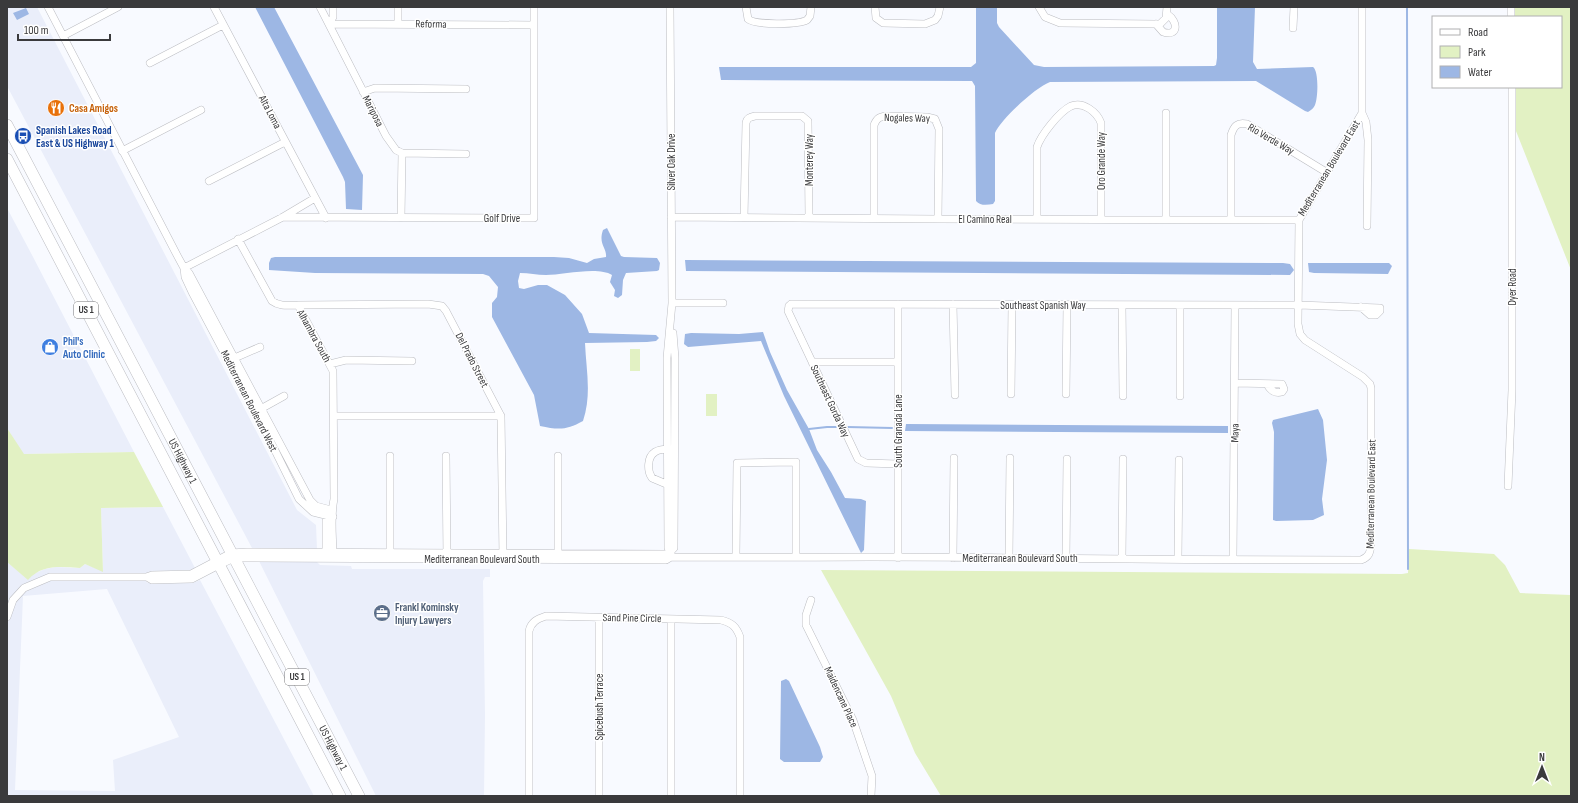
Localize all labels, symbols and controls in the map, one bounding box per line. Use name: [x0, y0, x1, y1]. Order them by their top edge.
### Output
scale bar: [18, 16, 110, 42]
legend: [1432, 16, 1562, 88]
street label: Reforma: [415, 17, 447, 31]
text: 100 m: [24, 23, 49, 38]
text: Road: [1468, 25, 1488, 40]
text: Park: [1468, 45, 1486, 60]
text: Water: [1468, 65, 1492, 80]
street label: Alta Loma: [255, 92, 284, 131]
street label: Mariposa: [360, 93, 386, 129]
restaurant icon: Casa Amigos: [46, 98, 66, 118]
place label: Casa Amigos: [69, 102, 118, 115]
street label: Nogales Way: [884, 111, 931, 125]
street label: Mediterranean Boulevard East: [1295, 117, 1363, 218]
street label: Rio Verde Way: [1245, 120, 1297, 158]
place label: Spanish Lakes Road East & US Highway 1: [36, 124, 115, 150]
bus stop icon: Spanish Lakes Road East & US Highway 1: [13, 126, 33, 146]
street label: Oro Grande Way: [1095, 131, 1108, 190]
street label: Silver Oak Drive: [665, 133, 678, 191]
street label: Monterey Way: [803, 133, 816, 186]
street label: Golf Drive: [484, 212, 520, 225]
street label: El Camino Real: [958, 213, 1012, 226]
street label: Dyer Road: [1506, 268, 1519, 306]
street label: Southeast Spanish Way: [1000, 299, 1087, 312]
road number: US 1: [74, 302, 98, 318]
street label: Alhambra South: [294, 306, 334, 365]
street label: Del Prado Street: [453, 330, 492, 390]
place label: Phil's Auto Clinic: [62, 335, 105, 361]
shop icon: Phil's Auto Clinic: [40, 337, 60, 357]
street label: Mediterranean Boulevard West: [218, 348, 281, 455]
street label: Southeast Gorda Way: [808, 363, 853, 440]
street label: South Granada Lane: [892, 394, 905, 468]
street label: Maya: [1228, 423, 1242, 443]
street label: US Highway 1: [166, 436, 200, 485]
street label: Mediterranean Boulevard East: [1364, 439, 1378, 549]
street label: Mediterranean Boulevard South: [962, 552, 1078, 565]
street label: Mediterranean Boulevard South: [424, 553, 540, 566]
place label: Frankl Kominsky Injury Lawyers: [395, 601, 459, 627]
office icon: Frankl Kominsky Injury Lawyers: [372, 603, 392, 623]
street label: Sand Pine Circle: [602, 611, 662, 625]
street label: Maidencane Place: [821, 665, 861, 729]
road number: US 1: [285, 669, 309, 685]
street label: Spicebush Terrace: [593, 674, 606, 740]
street label: US Highway 1: [317, 723, 351, 772]
north arrow: [1522, 747, 1562, 787]
text: N: [1539, 751, 1545, 764]

